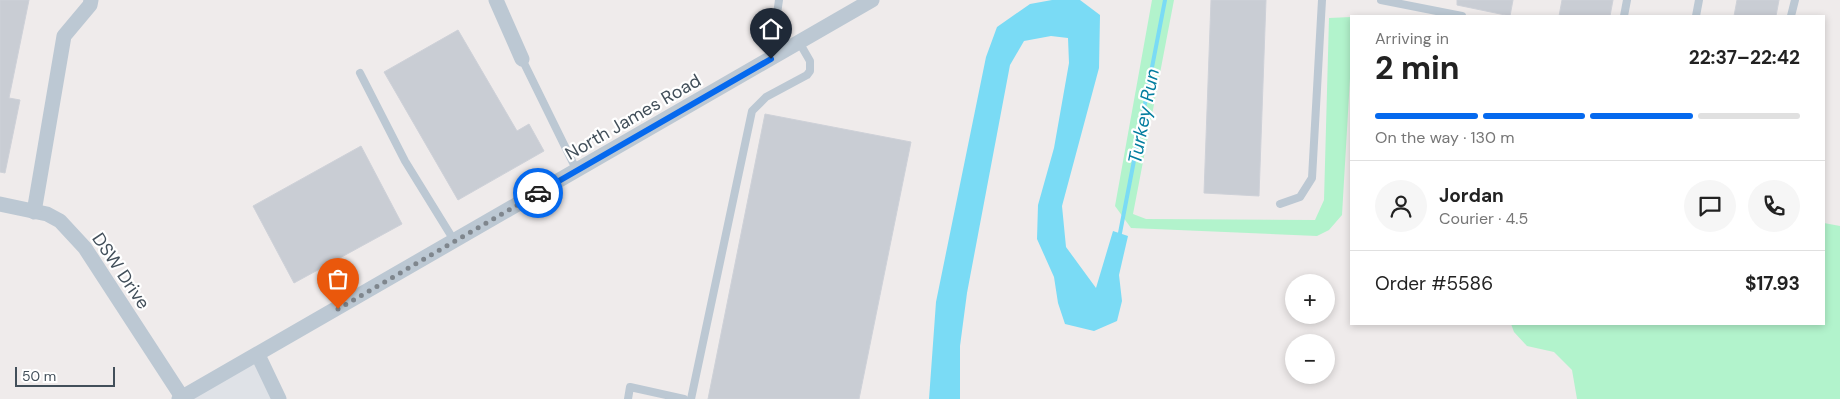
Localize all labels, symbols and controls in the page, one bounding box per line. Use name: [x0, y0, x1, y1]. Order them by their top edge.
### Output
pin: [750, 8, 792, 59]
icon: home: [757, 15, 785, 43]
text: Arriving in: [1375, 28, 1449, 49]
text: 22:37–22:42: [1689, 45, 1800, 70]
text: 2 min: [1375, 47, 1460, 89]
water label: Turkey Run: [1122, 66, 1165, 166]
street label: North James Road: [561, 68, 705, 166]
text: On the way · 130 m: [1375, 127, 1515, 148]
courier: [513, 168, 563, 218]
icon: car: [524, 179, 552, 207]
button: person: [1375, 180, 1427, 232]
button: chat: [1684, 180, 1736, 232]
button: phone: [1748, 180, 1800, 232]
text: Jordan: [1439, 183, 1504, 208]
text: Courier · 4.5: [1439, 208, 1528, 229]
street label: DSW Drive: [87, 228, 155, 314]
pin: [317, 258, 359, 309]
icon: bag: [324, 265, 352, 293]
text: Order #5586: [1375, 271, 1493, 296]
text: $17.93: [1745, 271, 1800, 296]
map controls: [1285, 274, 1335, 384]
button: +: [1285, 274, 1335, 324]
button: −: [1285, 334, 1335, 384]
scale bar: [15, 364, 115, 387]
text: 50 m: [22, 367, 56, 385]

